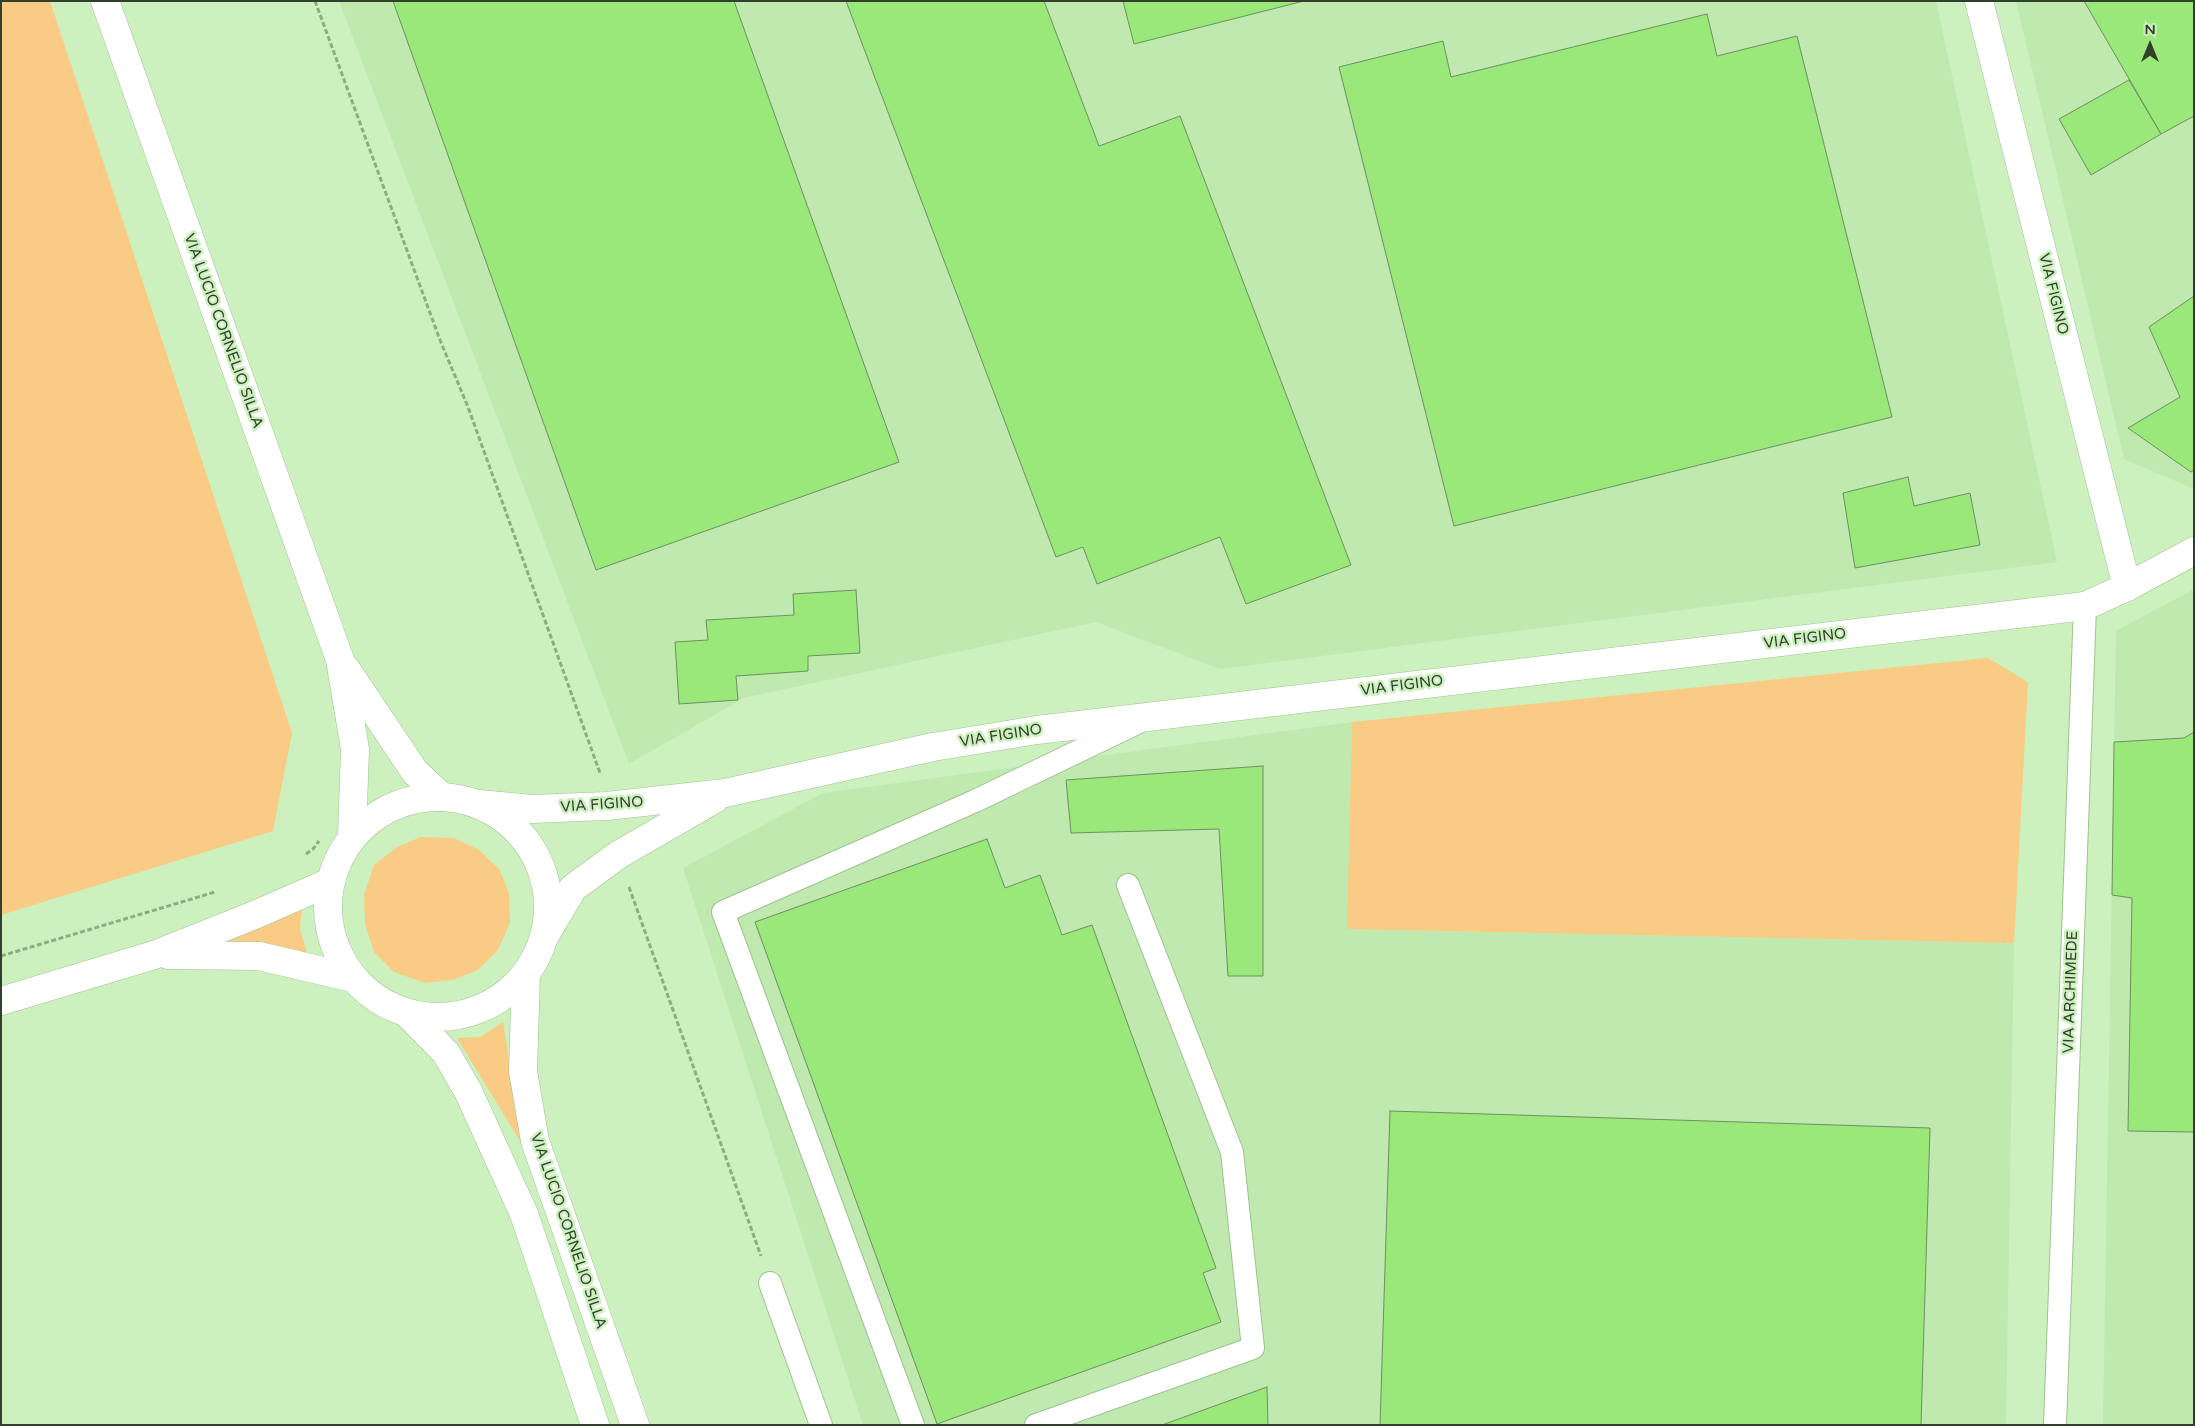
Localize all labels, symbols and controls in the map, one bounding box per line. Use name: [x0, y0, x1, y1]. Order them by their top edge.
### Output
north arrow: [2125, 20, 2175, 70]
text: N: [2144, 21, 2156, 38]
street label: VIA LUCIO CORNELIO SILLA: [179, 231, 267, 431]
street label: VIA FIGINO: [2034, 252, 2072, 336]
street label: VIA FIGINO: [1763, 625, 1847, 653]
street label: VIA FIGINO: [1360, 672, 1444, 700]
street label: VIA FIGINO: [959, 721, 1043, 751]
street label: VIA FIGINO: [560, 793, 644, 817]
street label: VIA ARCHIMEDE: [2060, 930, 2082, 1054]
street label: VIA LUCIO CORNELIO SILLA: [526, 1131, 610, 1331]

